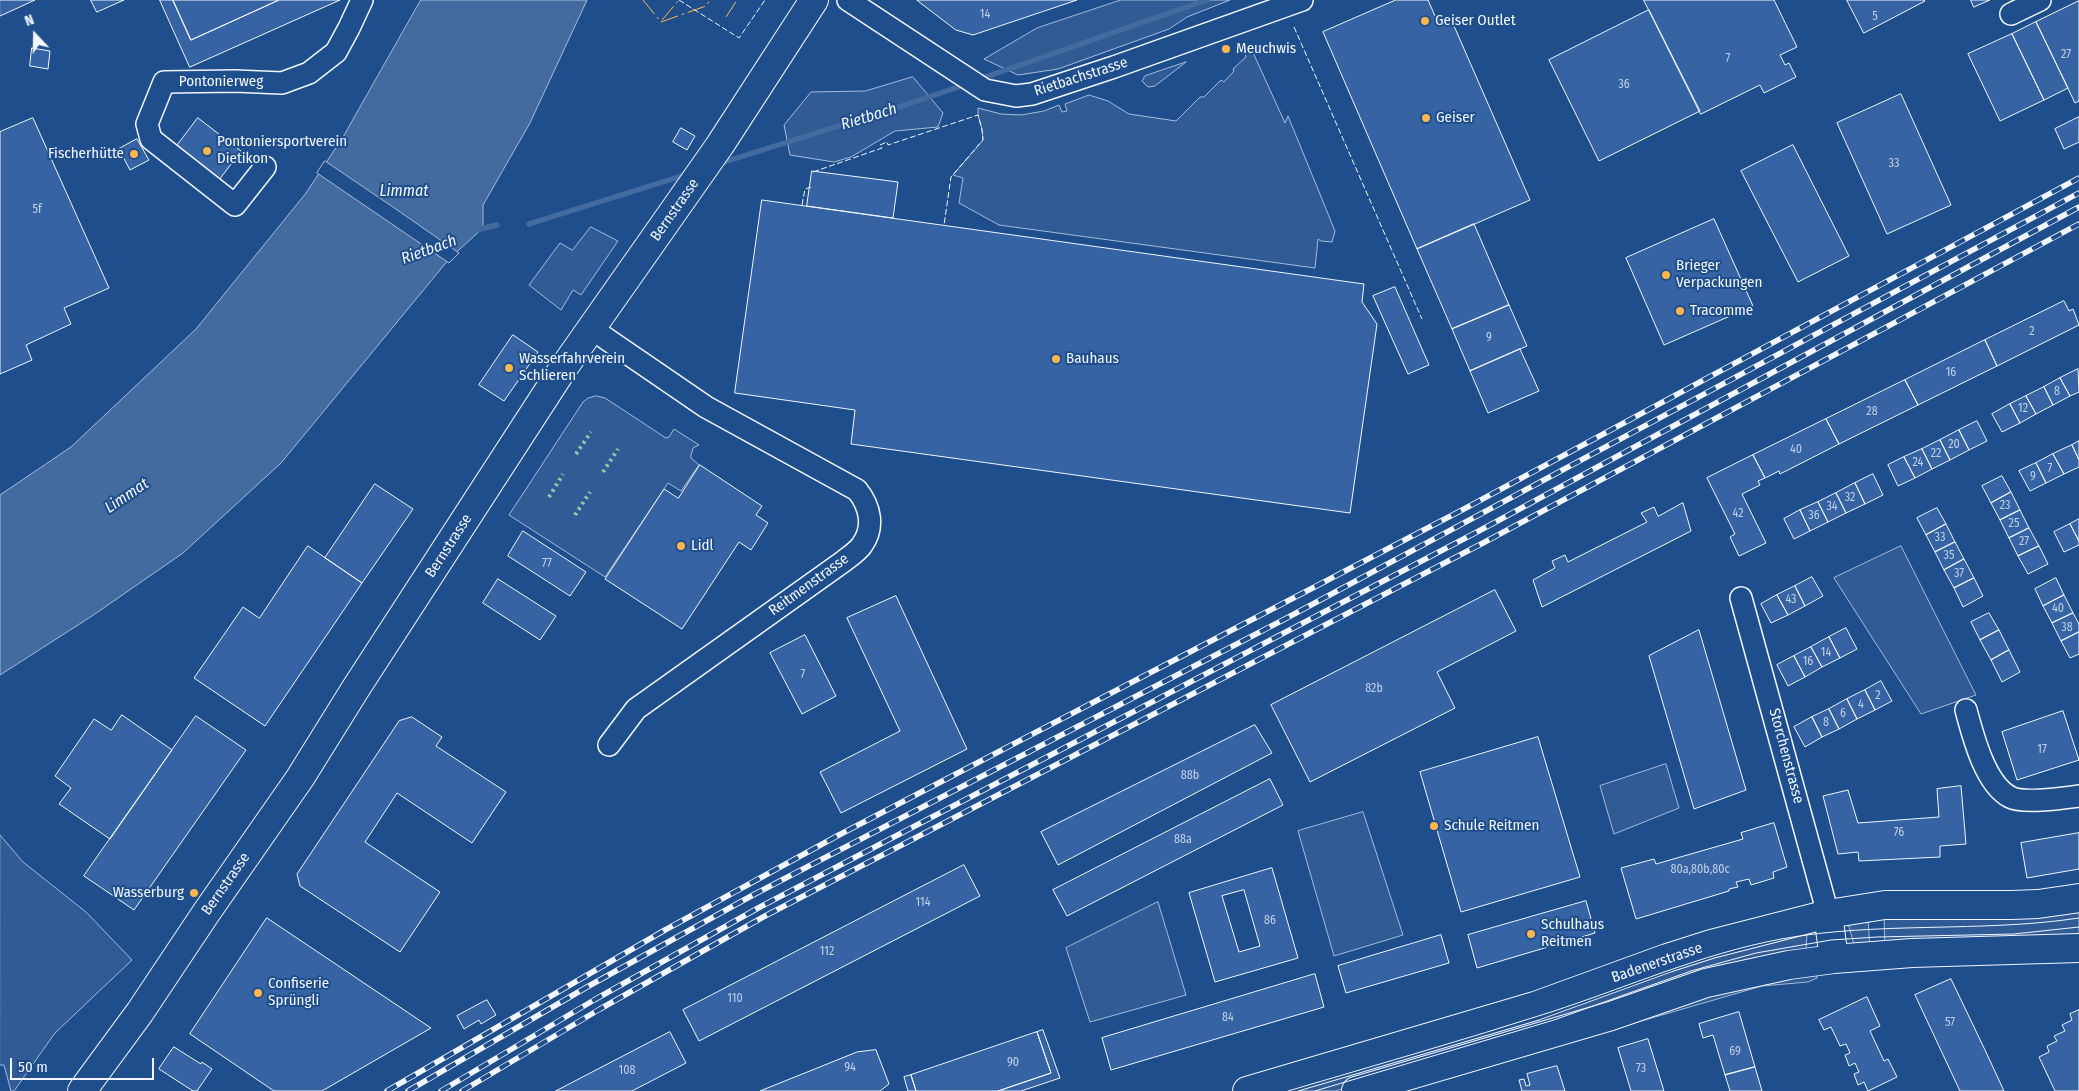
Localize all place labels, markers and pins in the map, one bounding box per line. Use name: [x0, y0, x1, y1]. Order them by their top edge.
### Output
place label: Geiser Outlet: [1435, 12, 1516, 30]
marker: Geiser Outlet: [1419, 15, 1431, 27]
place label: Meuchwis: [1236, 40, 1296, 58]
marker: Meuchwis: [1220, 43, 1232, 55]
place label: Geiser: [1436, 109, 1475, 127]
marker: Geiser: [1420, 112, 1432, 124]
place label: Pontoniersportverein Dietikon: [217, 133, 347, 168]
place label: Fischerhütte: [48, 145, 124, 163]
marker: Pontoniersportverein Dietikon: [201, 145, 213, 157]
marker: Fischerhütte: [128, 148, 140, 160]
place label: Brieger Verpackungen: [1676, 257, 1762, 292]
marker: Brieger Verpackungen: [1660, 269, 1672, 281]
place label: Tracomme: [1690, 302, 1753, 320]
marker: Tracomme: [1674, 305, 1686, 317]
place label: Wasserfahrverein Schlieren: [519, 350, 625, 385]
place label: Bauhaus: [1066, 350, 1119, 368]
marker: Bauhaus: [1050, 353, 1062, 365]
marker: Wasserfahrverein Schlieren: [503, 362, 515, 374]
place label: Lidl: [691, 537, 713, 555]
marker: Lidl: [675, 540, 687, 552]
place label: Schule Reitmen: [1444, 817, 1539, 835]
marker: Schule Reitmen: [1428, 820, 1440, 832]
place label: Wasserburg: [113, 884, 184, 902]
marker: Wasserburg: [188, 887, 200, 899]
place label: Schulhaus Reitmen: [1541, 916, 1604, 951]
marker: Schulhaus Reitmen: [1525, 928, 1537, 940]
place label: Confiserie Sprüngli: [268, 975, 329, 1010]
marker: Confiserie Sprüngli: [252, 987, 264, 999]

